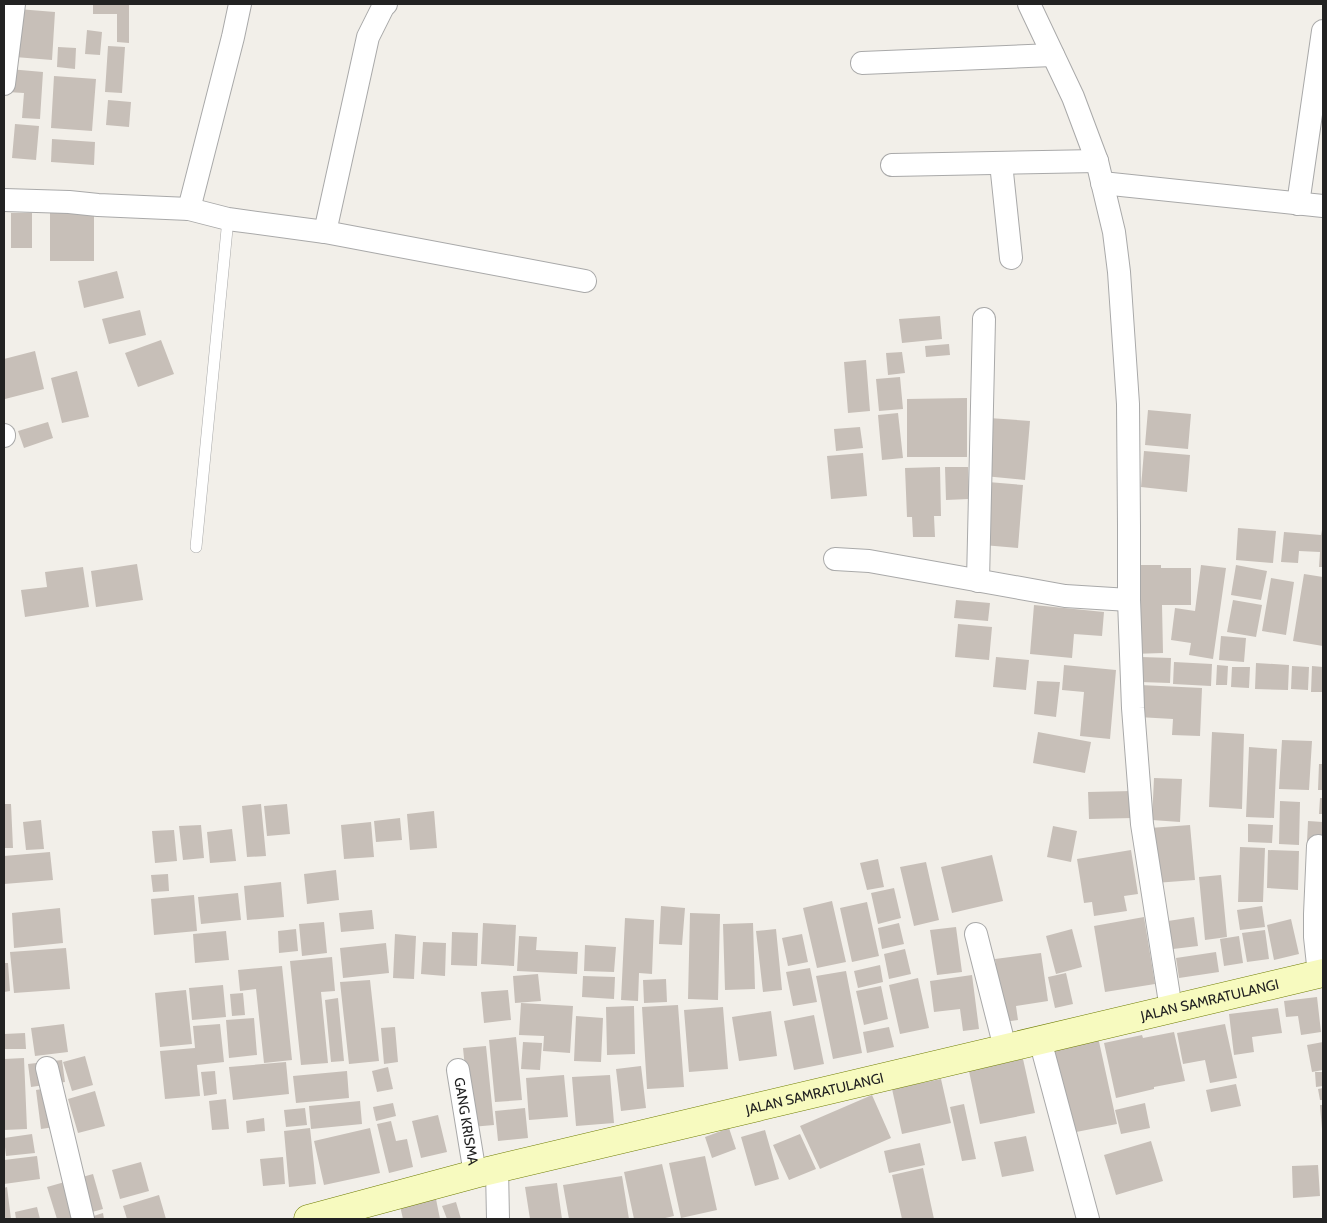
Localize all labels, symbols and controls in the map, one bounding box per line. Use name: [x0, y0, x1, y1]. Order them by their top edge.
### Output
street label: JALAN SAMRATULANGI: [1138, 975, 1281, 1025]
street label: JALAN SAMRATULANGI: [743, 1068, 886, 1119]
street label: GANG KRISMA: [450, 1076, 482, 1167]

